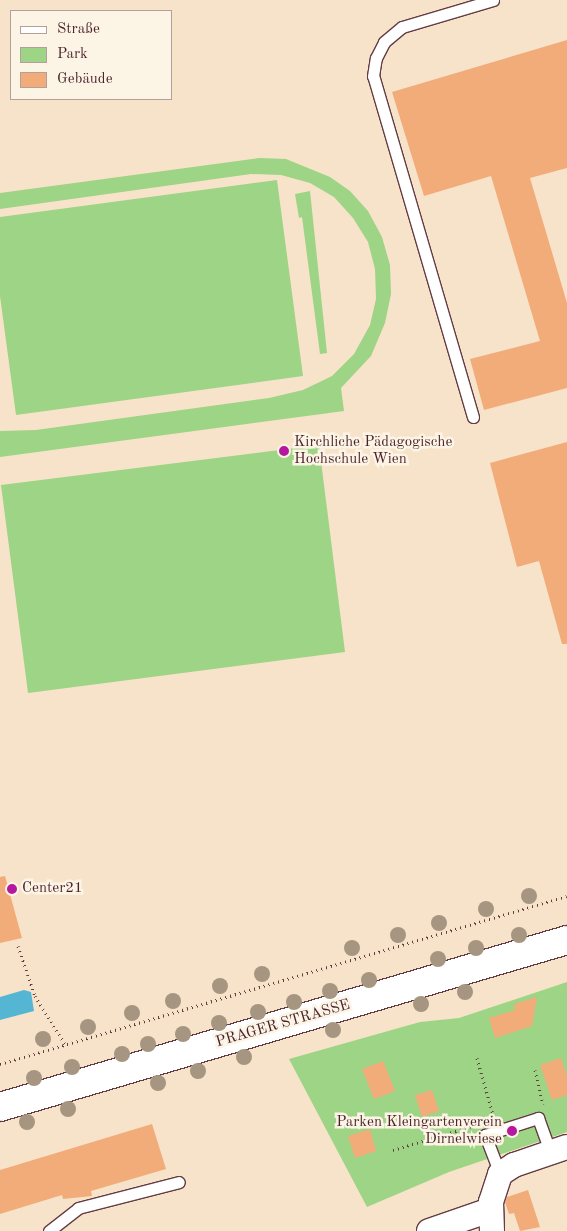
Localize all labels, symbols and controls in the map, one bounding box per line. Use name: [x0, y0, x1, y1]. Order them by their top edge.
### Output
legend: [10, 10, 172, 100]
text: Straße: [57, 22, 100, 37]
text: Park: [57, 47, 88, 62]
text: Gebäude: [57, 72, 113, 87]
place label: Kirchliche Pädagogische Hochschule Wien: [294, 433, 452, 468]
marker: Kirchliche Pädagogische Hochschule Wien: [278, 445, 290, 457]
place label: Center21: [22, 880, 83, 898]
marker: Center21: [6, 883, 18, 895]
street label: PRAGER STRASSE: [214, 996, 352, 1052]
place label: Parken Kleingartenverein Dirnelwiese: [336, 1113, 502, 1148]
marker: Parken Kleingartenverein Dirnelwiese: [506, 1125, 518, 1137]

